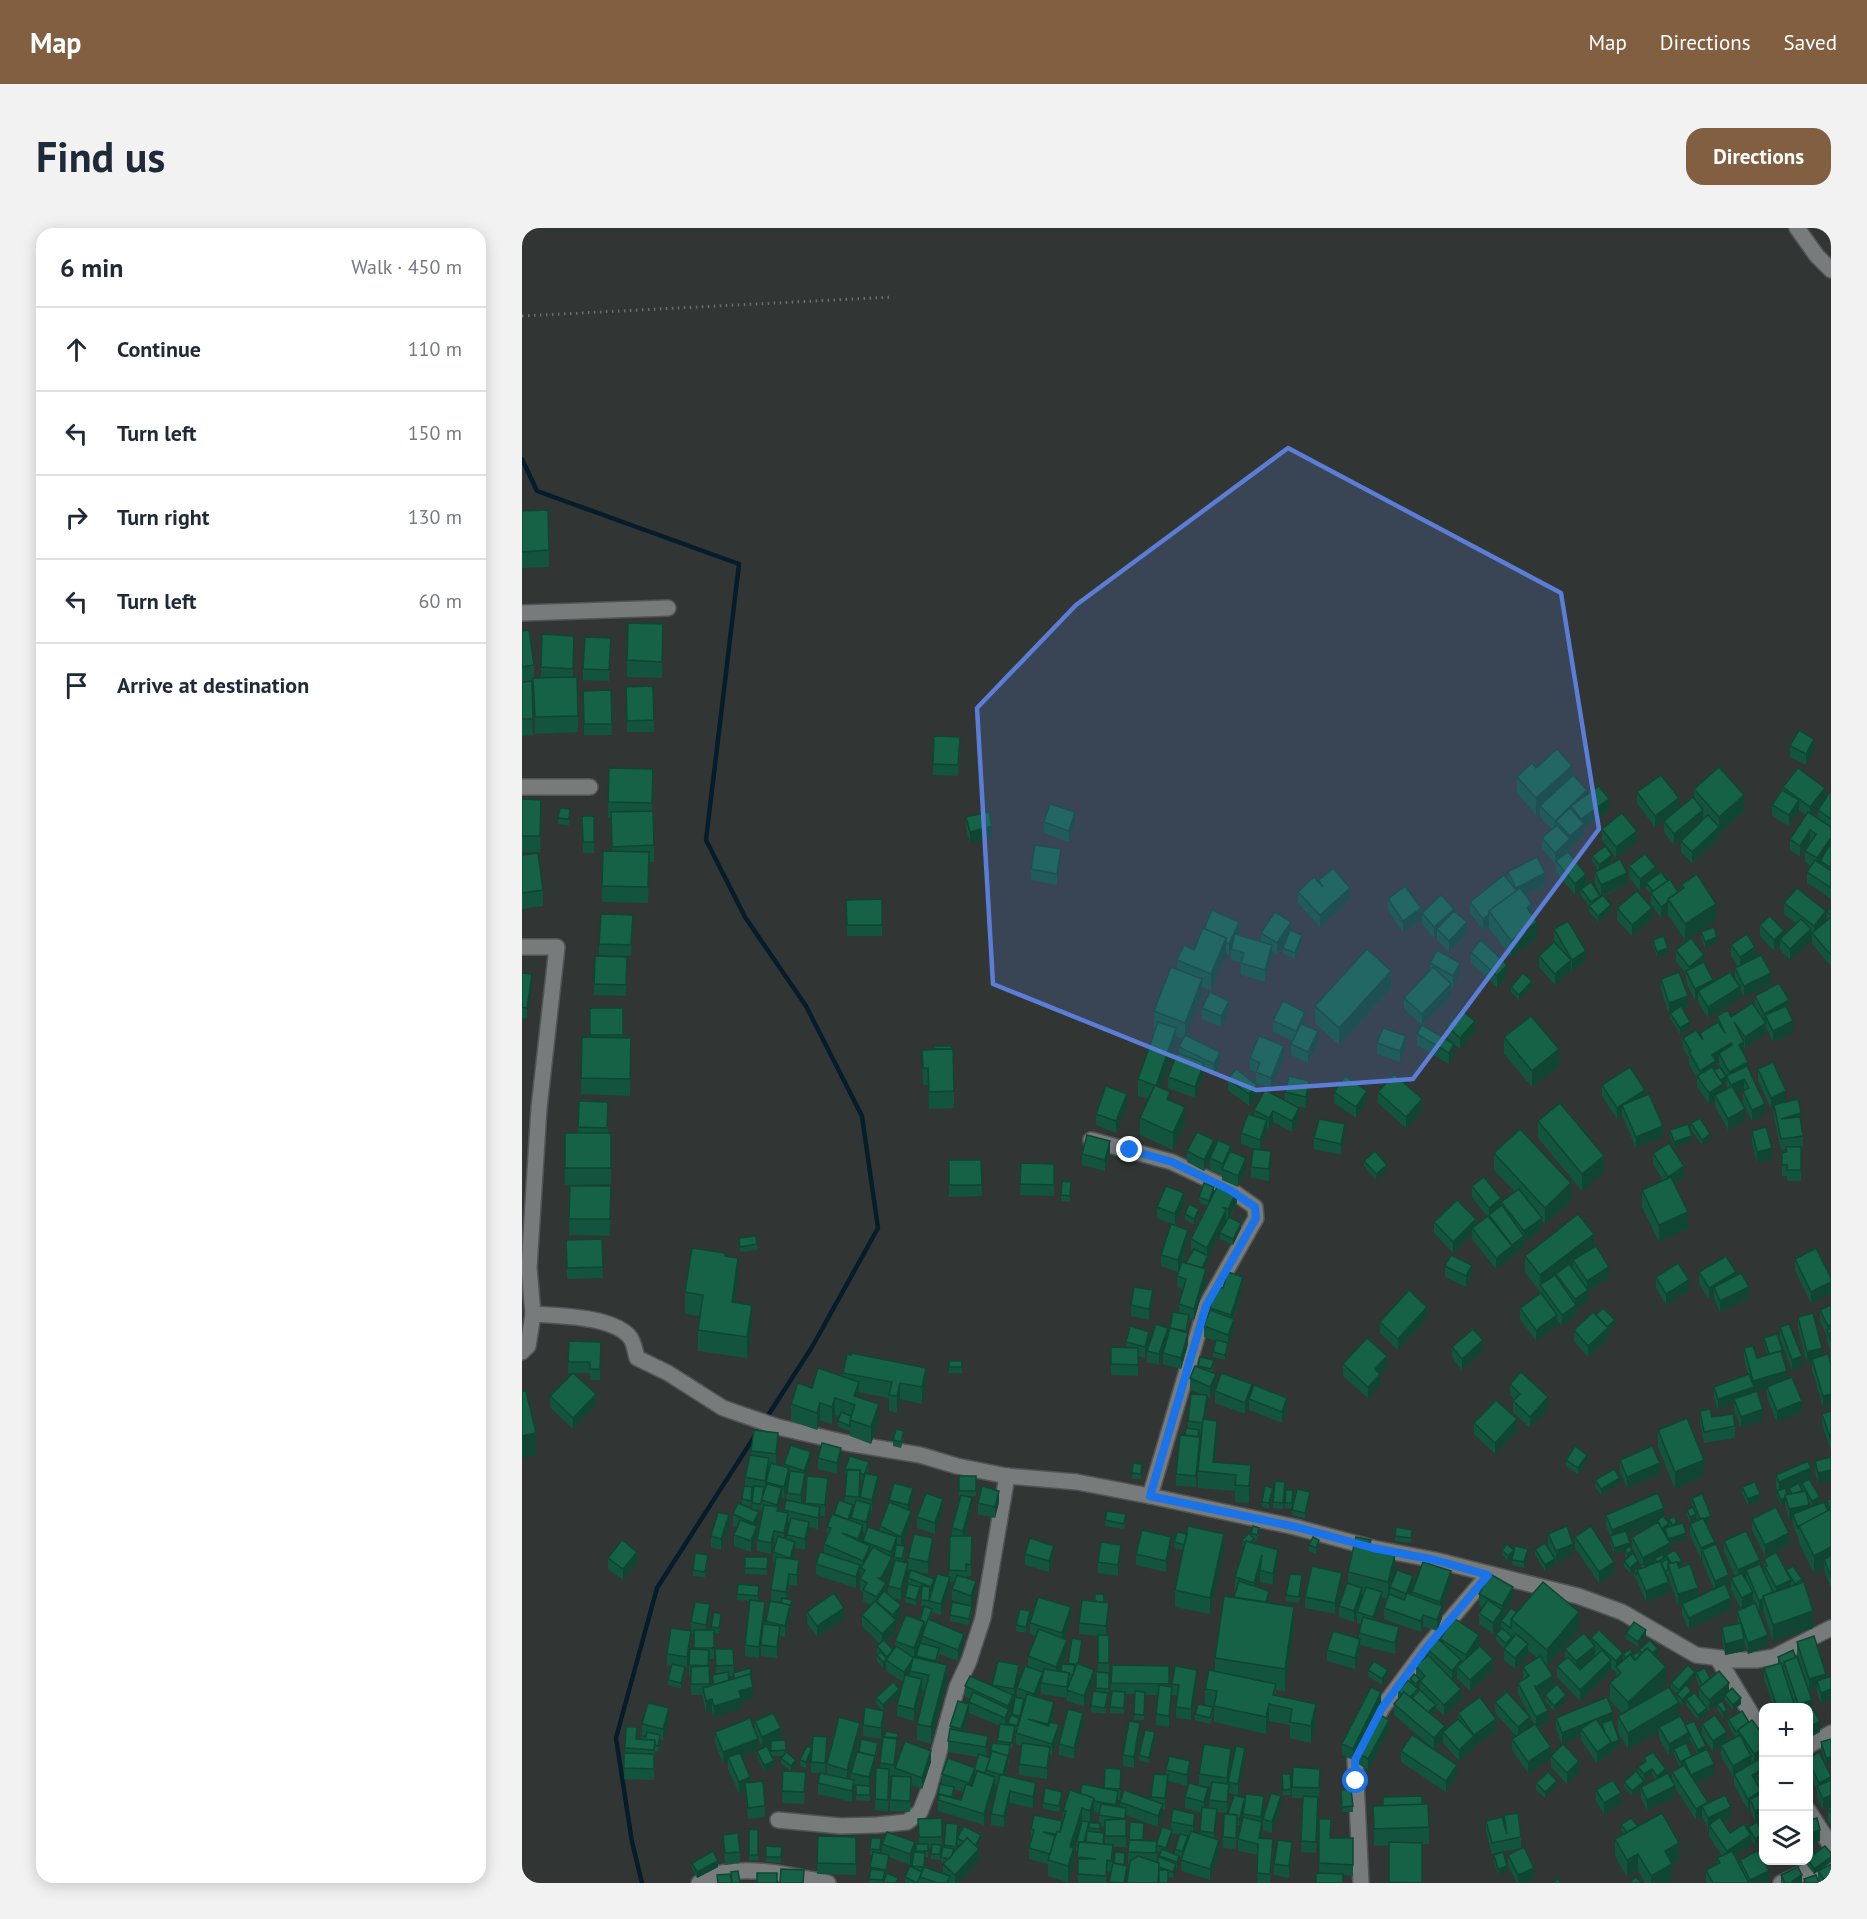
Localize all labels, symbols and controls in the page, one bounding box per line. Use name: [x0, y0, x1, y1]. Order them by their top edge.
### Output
text: Map: [30, 24, 81, 61]
text: Map: [1588, 29, 1627, 56]
text: Directions: [1660, 29, 1751, 56]
text: Saved: [1784, 29, 1837, 56]
button: Directions: [1686, 128, 1831, 185]
text: Find us: [36, 129, 165, 184]
text: 6 min: [60, 251, 123, 284]
text: Walk · 450 m: [351, 254, 462, 280]
icon: ahead: [60, 333, 93, 366]
text: Continue: [117, 335, 201, 363]
text: 110 m: [408, 336, 462, 362]
icon: left: [60, 417, 93, 450]
text: Turn left: [117, 419, 197, 447]
text: 150 m: [408, 420, 462, 446]
icon: right: [60, 501, 93, 534]
text: Turn right: [117, 503, 209, 531]
text: 130 m: [408, 504, 462, 530]
icon: left: [60, 585, 93, 618]
text: Turn left: [117, 587, 197, 615]
text: 60 m: [419, 588, 462, 614]
icon: arrive: [60, 669, 93, 702]
text: Arrive at destination: [117, 671, 309, 699]
route end: [1116, 1136, 1142, 1162]
map controls: [1759, 1703, 1813, 1865]
button: +: [1759, 1703, 1813, 1757]
button: −: [1759, 1757, 1813, 1811]
route start: [1342, 1767, 1368, 1793]
button: layers: [1759, 1811, 1813, 1865]

